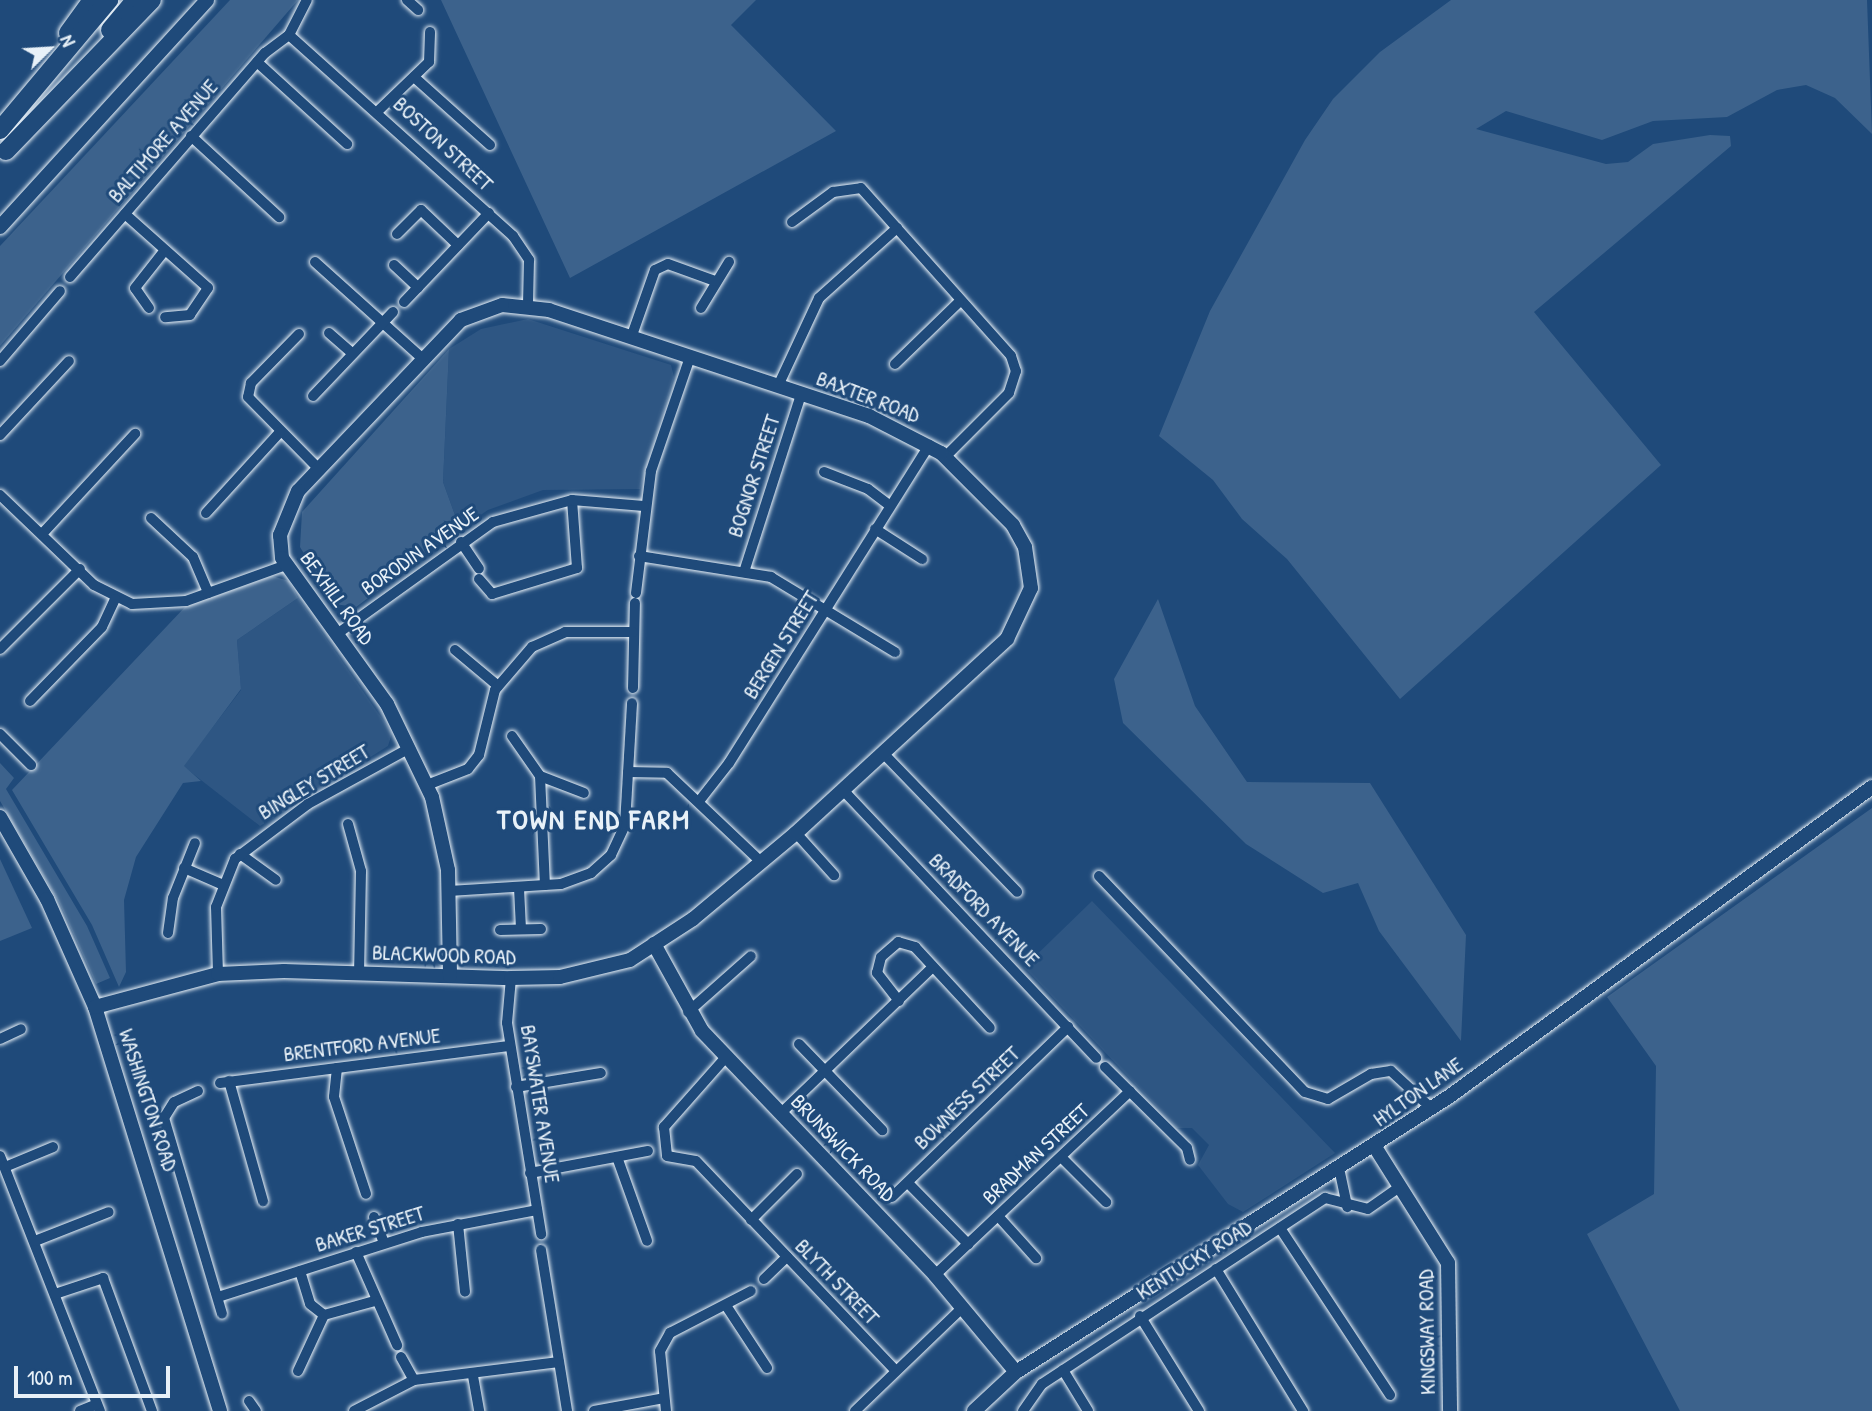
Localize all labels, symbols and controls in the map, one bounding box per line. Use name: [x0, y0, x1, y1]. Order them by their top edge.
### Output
north arrow: [14, 14, 84, 84]
text: N: [54, 31, 82, 50]
street label: BALTIMORE AVENUE: [103, 74, 223, 208]
street label: BOSTON STREET: [388, 92, 498, 196]
street label: BAXTER ROAD: [813, 366, 923, 428]
street label: BOGNOR STREET: [722, 412, 786, 540]
street label: BORODIN AVENUE: [356, 501, 484, 601]
street label: BEXHILL ROAD: [295, 546, 379, 650]
street label: BERGEN STREET: [738, 586, 824, 704]
street label: BINGLEY STREET: [254, 739, 374, 825]
district label: TOWN END FARM: [499, 802, 689, 836]
street label: BRADFORD AVENUE: [924, 848, 1044, 972]
street label: BLACKWOOD ROAD: [372, 940, 516, 970]
street label: BRENTFORD AVENUE: [282, 1023, 442, 1067]
street label: BAYSWATER AVENUE: [515, 1023, 565, 1185]
street label: WASHINGTON ROAD: [113, 1026, 183, 1174]
street label: BOWNESS STREET: [909, 1041, 1025, 1155]
street label: HYLTON LANE: [1369, 1052, 1467, 1132]
street label: BRUNSWICK ROAD: [786, 1089, 900, 1207]
street label: BRADMAN STREET: [977, 1098, 1095, 1210]
street label: BAKER STREET: [312, 1200, 428, 1258]
street label: KENTUCKY ROAD: [1132, 1215, 1256, 1305]
street label: BLYTH STREET: [790, 1234, 884, 1330]
street label: KINGSWAY ROAD: [1413, 1269, 1441, 1395]
scale bar: [18, 1352, 173, 1396]
text: 100 m: [27, 1363, 73, 1392]

